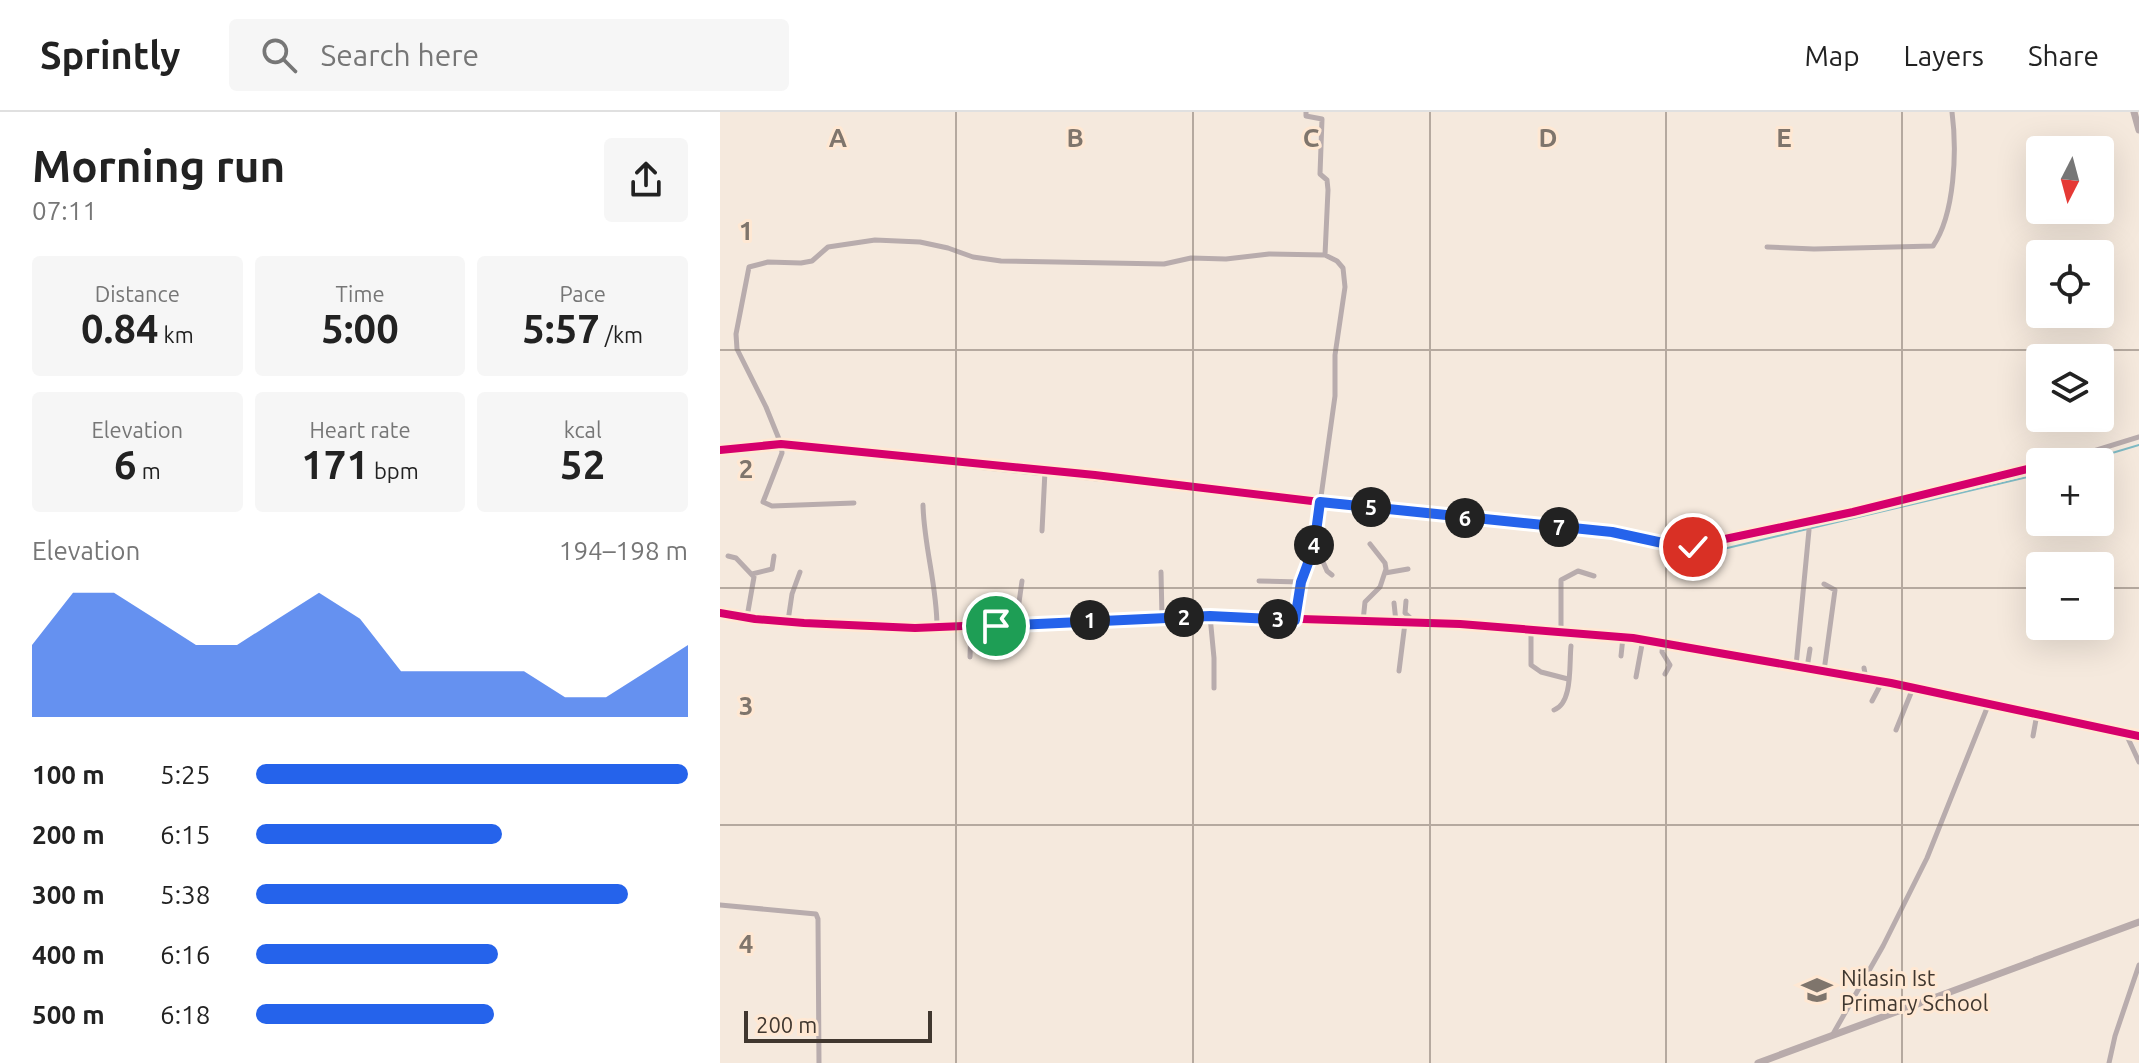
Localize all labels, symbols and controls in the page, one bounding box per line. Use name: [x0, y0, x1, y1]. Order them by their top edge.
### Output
search box: [229, 19, 789, 91]
icon: search: [257, 33, 301, 77]
text: Sprintly: [40, 34, 181, 76]
text: Search here: [321, 38, 479, 72]
text: Map: [1804, 40, 1860, 71]
text: Layers: [1904, 40, 1984, 71]
text: Share: [2028, 40, 2099, 71]
text: A: [829, 123, 848, 152]
text: B: [1066, 123, 1084, 152]
text: C: [1303, 123, 1320, 152]
text: D: [1539, 123, 1557, 152]
text: E: [1776, 123, 1792, 152]
north arrow: [2026, 136, 2114, 224]
map controls: [2026, 136, 2114, 640]
button: share: [604, 138, 688, 222]
text: Morning run: [32, 141, 285, 190]
text: 07:11: [32, 196, 97, 225]
text: 1: [739, 216, 753, 245]
button: locate: [2026, 240, 2114, 328]
text: Distance: [95, 281, 180, 306]
text: Time: [335, 281, 385, 306]
text: Pace: [559, 281, 606, 306]
text: 0.84: [81, 306, 159, 351]
text: 5:00: [321, 306, 399, 351]
text: 5:57: [522, 306, 600, 351]
text: km: [159, 322, 194, 347]
text: /km: [600, 322, 643, 347]
button: layers: [2026, 344, 2114, 432]
text: Elevation: [91, 417, 183, 442]
text: Heart rate: [309, 417, 411, 442]
text: kcal: [564, 417, 602, 442]
text: 6: [114, 442, 137, 487]
text: 171: [301, 442, 369, 487]
text: 52: [560, 442, 605, 487]
button: +: [2026, 448, 2114, 536]
text: 2: [739, 454, 753, 483]
text: m: [137, 458, 161, 483]
text: bpm: [369, 458, 419, 483]
pin: 5: [1351, 487, 1391, 527]
text: 5: [1365, 494, 1377, 519]
pin: 6: [1445, 498, 1485, 538]
text: 6: [1459, 505, 1471, 530]
pin: 7: [1539, 507, 1579, 547]
pin: [1659, 513, 1727, 581]
text: 7: [1553, 514, 1565, 539]
pin: 4: [1294, 525, 1334, 565]
icon: check: [1671, 525, 1715, 569]
text: 4: [1308, 532, 1320, 557]
text: Elevation: [32, 536, 140, 565]
text: 194–198 m: [559, 536, 688, 565]
button: −: [2026, 552, 2114, 640]
pin: [962, 592, 1030, 660]
pin: 2: [1164, 597, 1204, 637]
pin: 3: [1258, 599, 1298, 639]
pin: 1: [1070, 600, 1110, 640]
icon: arrive: [974, 604, 1018, 648]
text: 2: [1178, 604, 1190, 629]
text: 3: [1272, 606, 1284, 631]
text: 1: [1084, 607, 1096, 632]
text: 3: [739, 691, 753, 720]
text: 100 m: [32, 760, 105, 789]
text: 5:25: [160, 760, 210, 789]
text: 200 m: [32, 820, 105, 849]
text: 6:15: [160, 820, 210, 849]
text: 300 m: [32, 880, 105, 909]
text: 5:38: [160, 880, 210, 909]
text: 4: [739, 929, 753, 958]
text: 400 m: [32, 940, 105, 969]
text: 6:16: [160, 940, 210, 969]
place label: Nilasin Ist Primary School: [1841, 965, 1989, 1015]
school or university icon: Nilasin Ist Primary School: [1800, 973, 1834, 1007]
text: 500 m: [32, 1000, 105, 1029]
text: 6:18: [160, 1000, 210, 1029]
scale bar: [744, 1007, 932, 1043]
text: 200 m: [756, 1012, 817, 1037]

